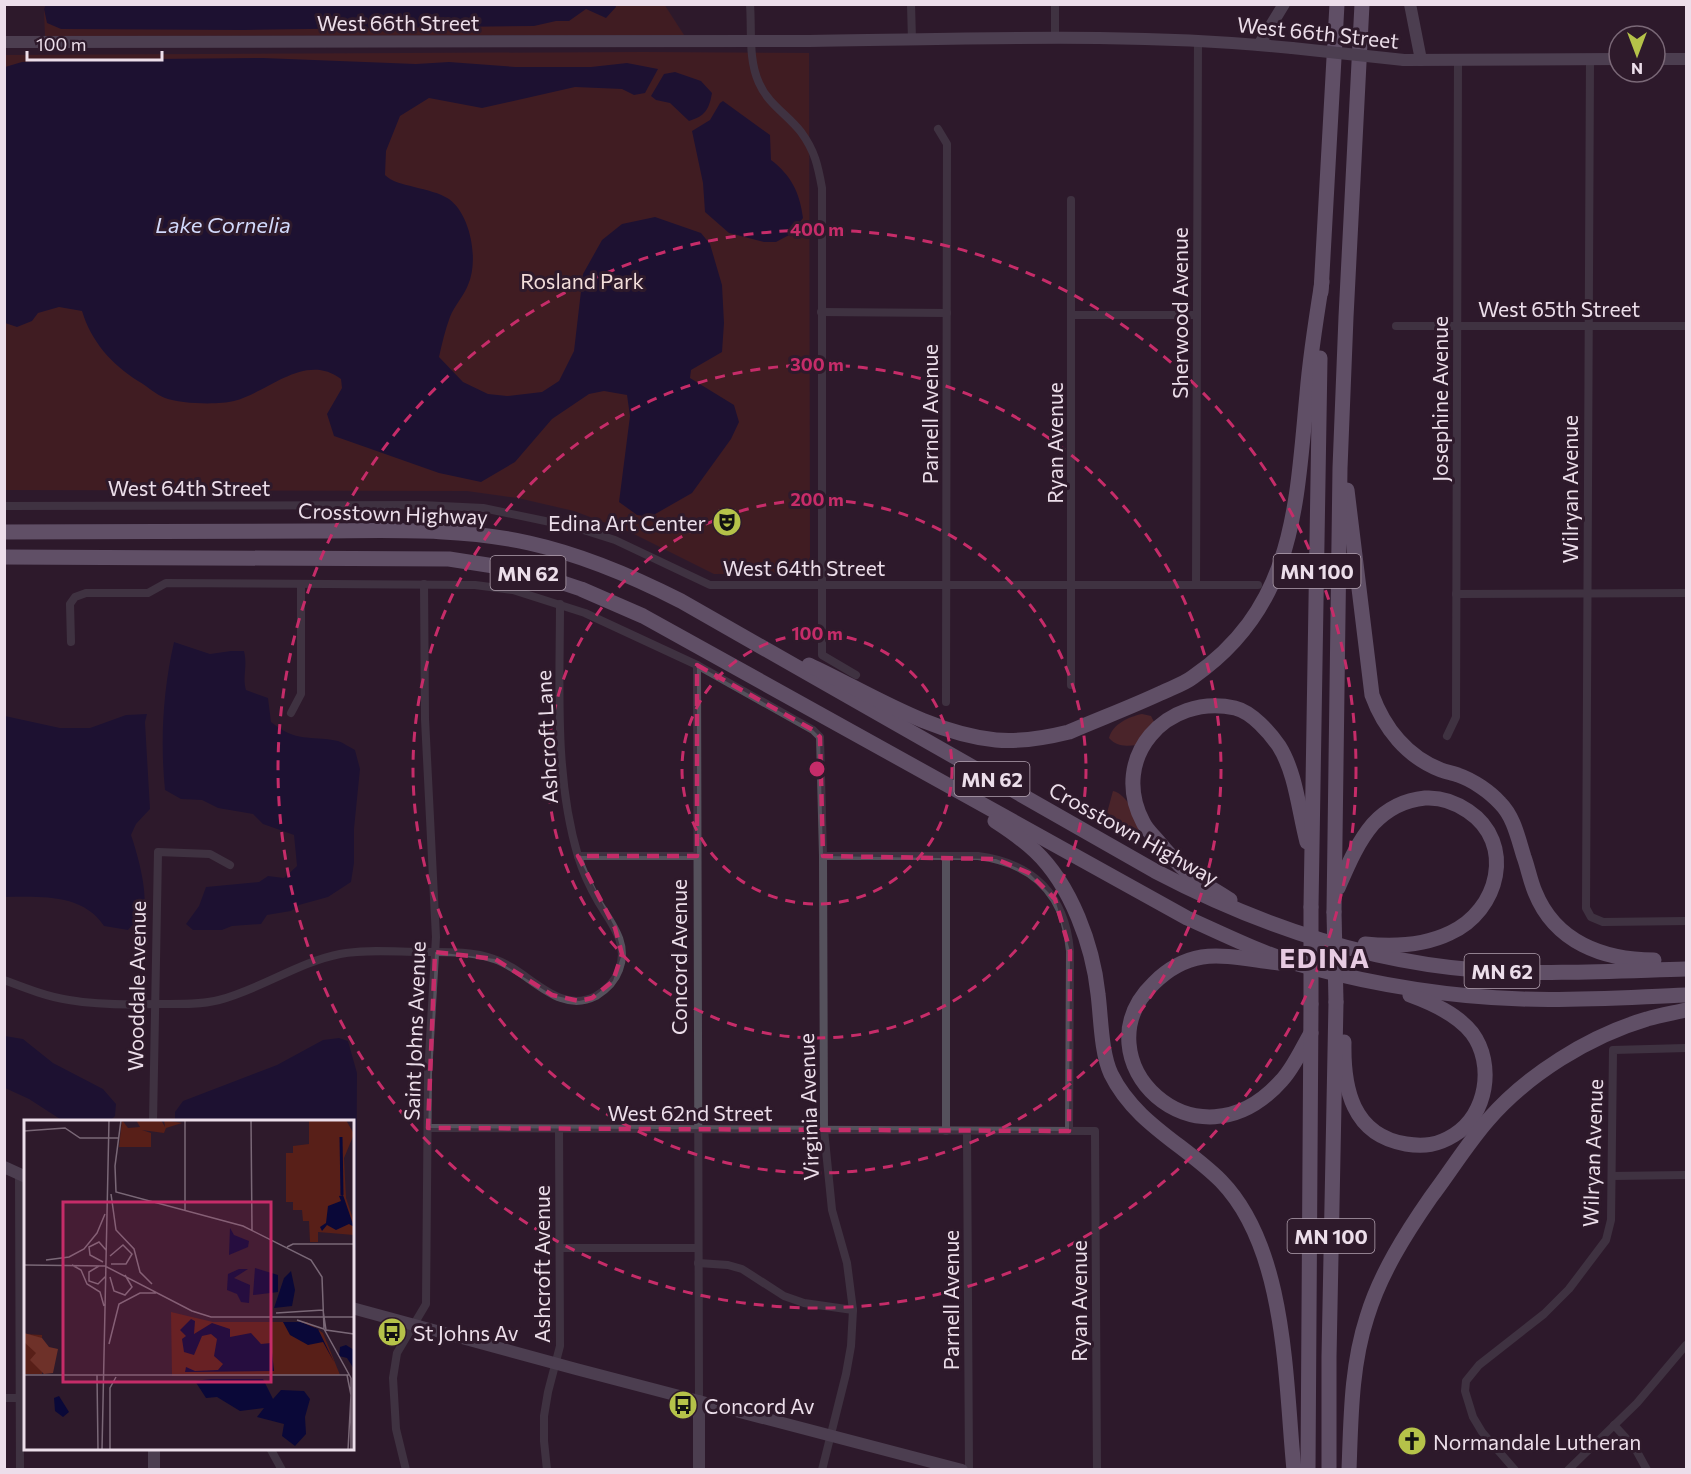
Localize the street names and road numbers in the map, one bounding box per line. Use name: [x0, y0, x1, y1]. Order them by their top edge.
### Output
street label: West 66th Street: [317, 10, 479, 35]
street label: West 66th Street: [1236, 11, 1400, 53]
street label: Sherwood Avenue: [1167, 227, 1192, 399]
street label: West 65th Street: [1478, 296, 1640, 321]
street label: Josephine Avenue: [1427, 316, 1452, 482]
street label: Parnell Avenue: [917, 344, 942, 484]
street label: Ryan Avenue: [1042, 382, 1067, 504]
street label: Wilryan Avenue: [1557, 415, 1582, 563]
street label: West 64th Street: [108, 475, 270, 500]
street label: Crosstown Highway: [298, 497, 488, 529]
road number: MN 100: [1274, 554, 1360, 588]
street label: West 64th Street: [723, 555, 885, 580]
road number: MN 62: [490, 556, 566, 590]
street label: Ashcroft Lane: [530, 669, 562, 805]
road number: MN 62: [954, 762, 1030, 796]
street label: Crosstown Highway: [1045, 776, 1223, 890]
street label: Concord Avenue: [666, 879, 691, 1035]
street label: Wooddale Avenue: [122, 900, 150, 1072]
street label: Saint Johns Avenue: [398, 941, 430, 1121]
road number: MN 62: [1464, 954, 1540, 988]
street label: Virginia Avenue: [793, 1033, 823, 1181]
street label: Wilryan Avenue: [1577, 1078, 1607, 1228]
street label: West 62nd Street: [607, 1100, 773, 1125]
street label: Ashcroft Avenue: [529, 1185, 554, 1343]
road number: MN 100: [1288, 1219, 1374, 1253]
street label: Parnell Avenue: [938, 1230, 963, 1370]
street label: Ryan Avenue: [1066, 1240, 1091, 1362]

